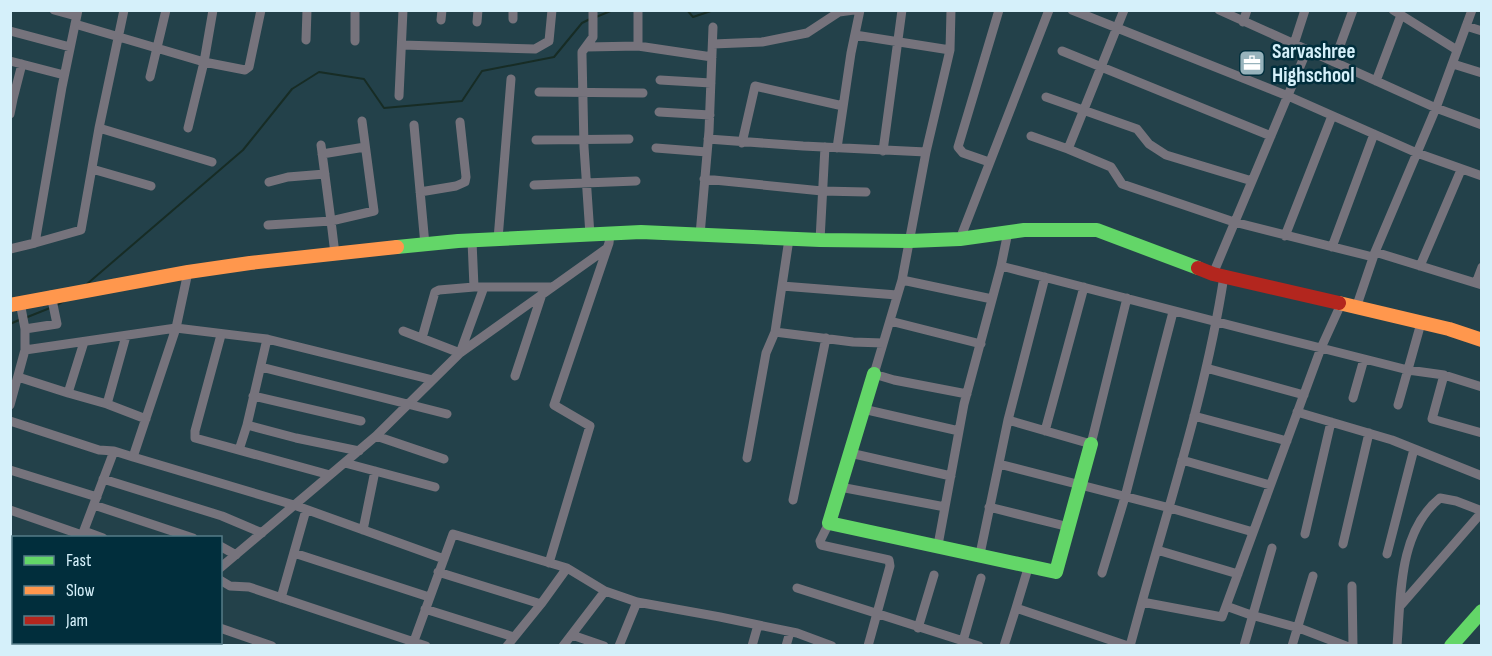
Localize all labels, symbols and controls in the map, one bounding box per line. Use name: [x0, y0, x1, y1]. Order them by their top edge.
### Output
place label: Sarvashree Highschool: [1272, 39, 1356, 88]
office icon: Sarvashree Highschool: [1237, 48, 1267, 78]
legend: [12, 536, 222, 644]
text: Fast: [66, 550, 92, 571]
text: Slow: [66, 580, 95, 601]
text: Jam: [65, 610, 88, 631]

